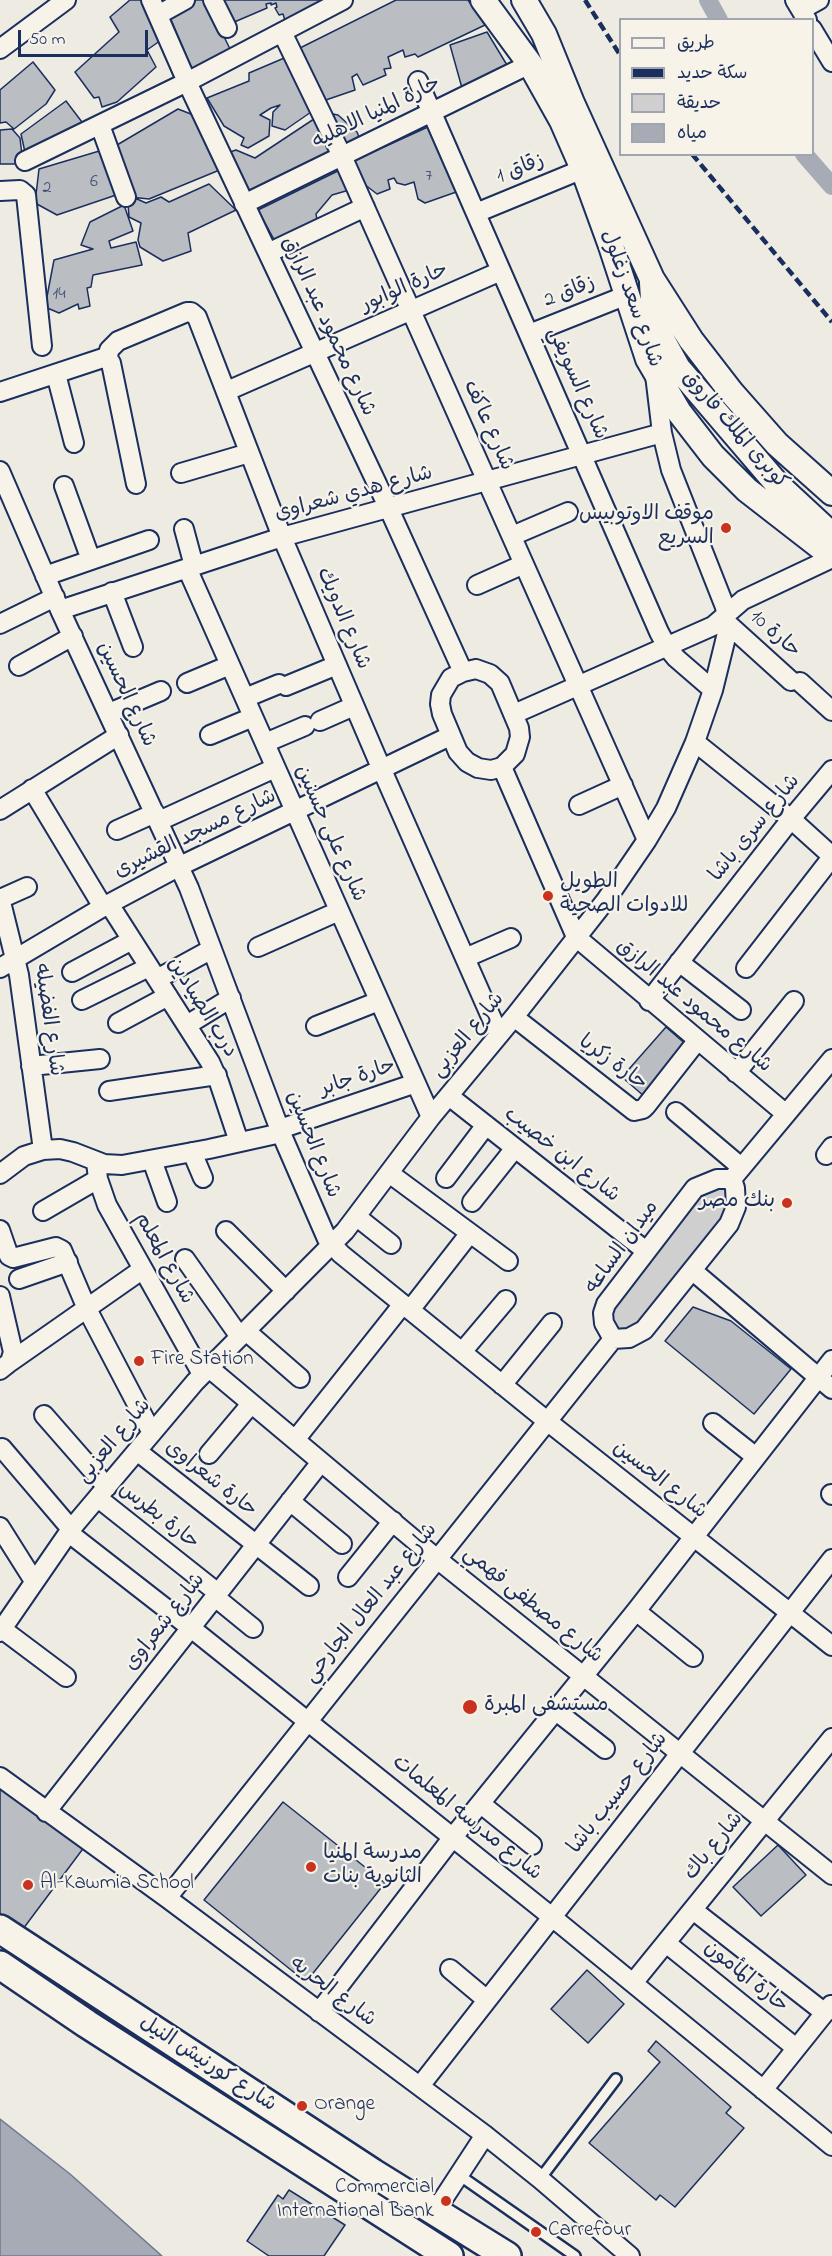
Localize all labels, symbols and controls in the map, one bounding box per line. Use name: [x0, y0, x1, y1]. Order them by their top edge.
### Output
scale bar: [21, 18, 152, 56]
legend: [619, 18, 814, 156]
text: 50 m: [29, 27, 66, 53]
text: طريق: [677, 31, 715, 57]
text: سكة حديد: [677, 61, 747, 87]
street label: حارة المنيا الاهليه: [309, 72, 445, 156]
text: حديقة: [677, 91, 721, 117]
text: مياه: [677, 121, 707, 147]
street label: زقاق 1: [493, 149, 549, 191]
house number: 7: [425, 166, 433, 188]
house number: 6: [90, 172, 98, 194]
house number: 2: [43, 178, 51, 200]
street label: شارع سعد زغلول: [593, 227, 667, 371]
street label: شارع محمود عبد الرازق: [274, 233, 380, 421]
street label: حارة الوابور: [357, 259, 453, 319]
street label: زقاق 2: [541, 271, 599, 315]
house number: 14: [52, 284, 66, 306]
street label: شارع السويفي: [540, 324, 612, 444]
street label: كوبرى الملك فاروق: [676, 366, 792, 496]
street label: شارع عاكف: [456, 377, 518, 475]
street label: شارع هدي شعراوى: [272, 462, 436, 528]
place label: موقف الاوتوبيس السريع: [579, 503, 714, 553]
marker: موقف الاوتوبيس السريع: [719, 521, 733, 535]
street label: شارع الدويك: [309, 564, 375, 674]
street label: حارة 10: [743, 606, 805, 664]
street label: شارع الحسين: [90, 638, 160, 752]
street label: شارع على حسنين: [288, 762, 370, 906]
street label: شارع سرى باشا: [705, 770, 807, 888]
street label: شارع مسجد القشيرى: [111, 785, 281, 885]
place label: الطويل للادوات الصحية: [560, 871, 688, 921]
marker: الطويل للادوات الصحية: [541, 889, 555, 903]
street label: شارع محمود عبد الرازق: [610, 935, 776, 1079]
street label: درب الصيادين: [160, 953, 242, 1063]
street label: شارع الفضيله: [27, 962, 67, 1078]
street label: شارع العزبى: [427, 988, 511, 1084]
street label: حارة زكريا: [573, 1031, 651, 1097]
street label: حارة جابر: [317, 1054, 399, 1104]
street label: شارع الحسين: [279, 1088, 345, 1202]
street label: شارع ابن خصيب: [498, 1103, 624, 1209]
place label: بنك مصر: [699, 1190, 775, 1216]
street label: ميدان الساعه: [581, 1196, 665, 1300]
marker: بنك مصر: [780, 1196, 794, 1210]
street label: شارع المعلم: [127, 1209, 199, 1309]
place label: Fire Station: [151, 1348, 254, 1374]
marker: Fire Station: [132, 1354, 146, 1368]
street label: شارع العزبى: [72, 1395, 158, 1489]
street label: حارة شعراوى: [159, 1436, 261, 1524]
street label: شارع الحسين: [607, 1436, 711, 1526]
street label: حارة بطرس: [113, 1478, 203, 1556]
street label: شارع عبد العال الجارحي: [300, 1519, 444, 1689]
street label: شارع مصطفى فهمي: [457, 1542, 607, 1670]
street label: شارع شعراوى: [120, 1569, 212, 1677]
place label: مستشفى المبرة: [484, 1694, 608, 1720]
marker: مستشفى المبرة: [461, 1698, 479, 1716]
street label: شارع حسيب باشا: [564, 1728, 674, 1860]
street label: شارع مدرسه المعلمات: [386, 1751, 546, 1887]
street label: شارع باك: [680, 1808, 750, 1886]
place label: مدرسة المنيا الثانوية بنات: [323, 1842, 422, 1892]
marker: مدرسة المنيا الثانوية بنات: [304, 1860, 318, 1874]
place label: Al-Kawmia School: [40, 1872, 194, 1898]
marker: Al-Kawmia School: [21, 1878, 35, 1892]
street label: حارة المأمون: [698, 1936, 792, 2020]
street label: شارع الحريه: [284, 1952, 380, 2034]
street label: شارع كورنيش النيل: [134, 2011, 280, 2119]
place label: Orange: [314, 2093, 375, 2119]
marker: Orange: [295, 2099, 309, 2113]
place label: Commercial International Bank: [277, 2176, 434, 2226]
marker: Commercial International Bank: [439, 2194, 453, 2208]
place label: Carrefour: [548, 2219, 631, 2245]
marker: Carrefour: [529, 2225, 543, 2239]

